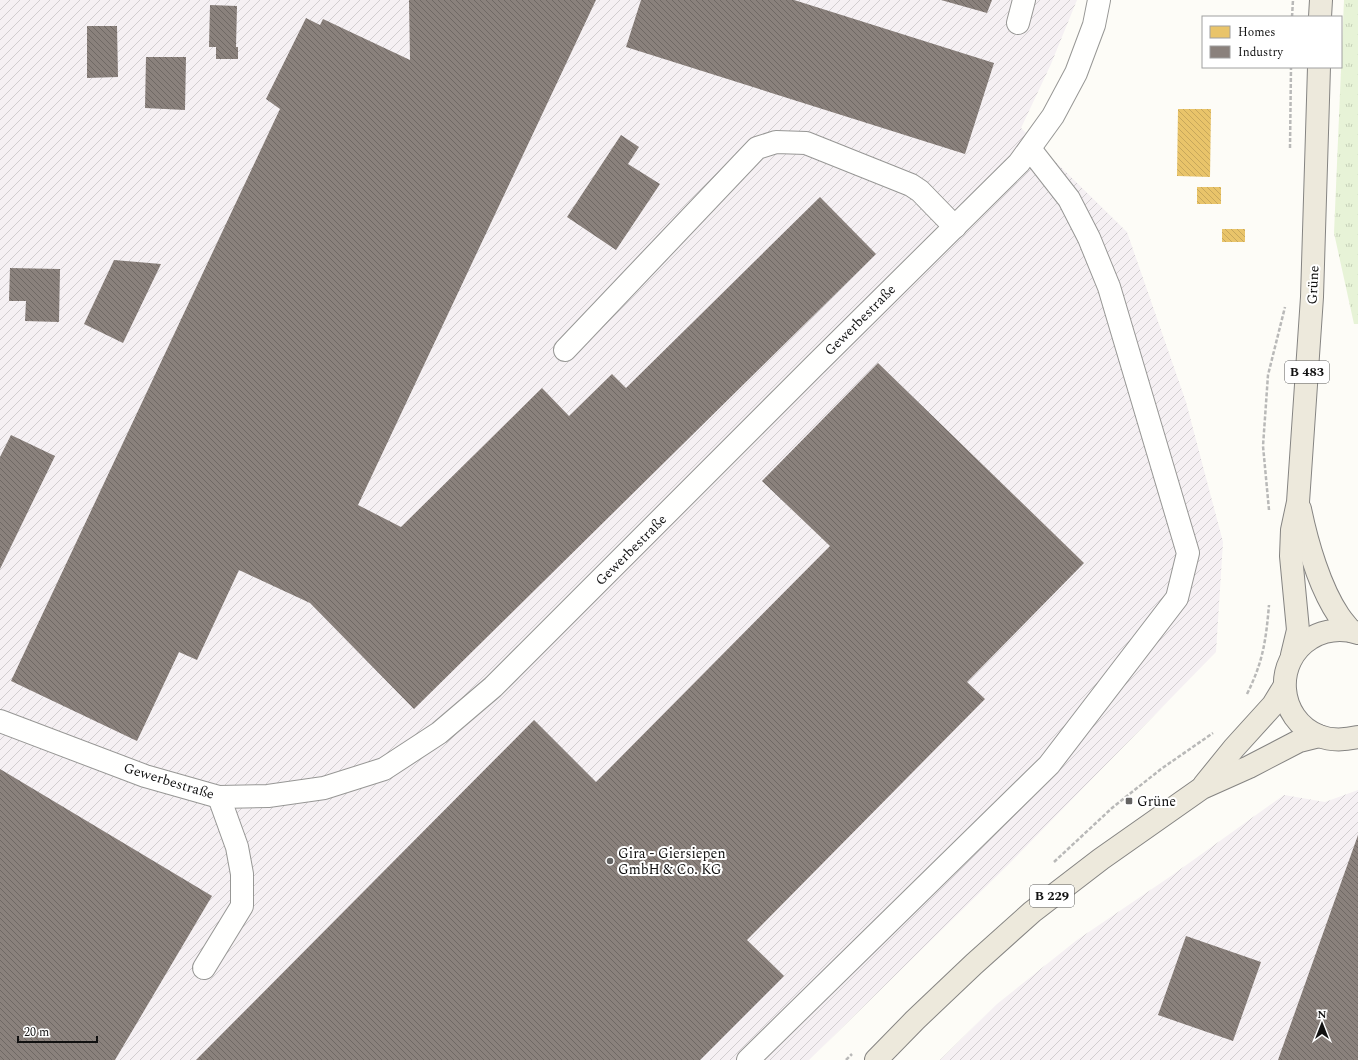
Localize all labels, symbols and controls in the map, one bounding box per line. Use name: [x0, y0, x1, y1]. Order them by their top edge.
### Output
legend: [1202, 16, 1342, 68]
text: Homes: [1238, 23, 1276, 42]
text: Industry: [1238, 43, 1284, 62]
street label: Grüne: [1301, 265, 1325, 305]
street label: Gewerbestraße: [819, 279, 901, 361]
road number: B 483: [1285, 361, 1329, 383]
street label: Gewerbestraße: [590, 509, 672, 591]
street label: Gewerbestraße: [121, 757, 217, 805]
place label: Grüne: [1137, 791, 1176, 812]
marker: Grüne: [1124, 796, 1134, 806]
place label: Gira - Giersiepen GmbH & Co. KG: [618, 843, 726, 880]
marker: Gira - Giersiepen GmbH & Co. KG: [605, 856, 615, 866]
road number: B 229: [1030, 885, 1074, 907]
north arrow: [1302, 1004, 1342, 1044]
text: N: [1318, 1006, 1327, 1023]
scale bar: [18, 1018, 97, 1044]
text: 20 m: [24, 1023, 49, 1042]

